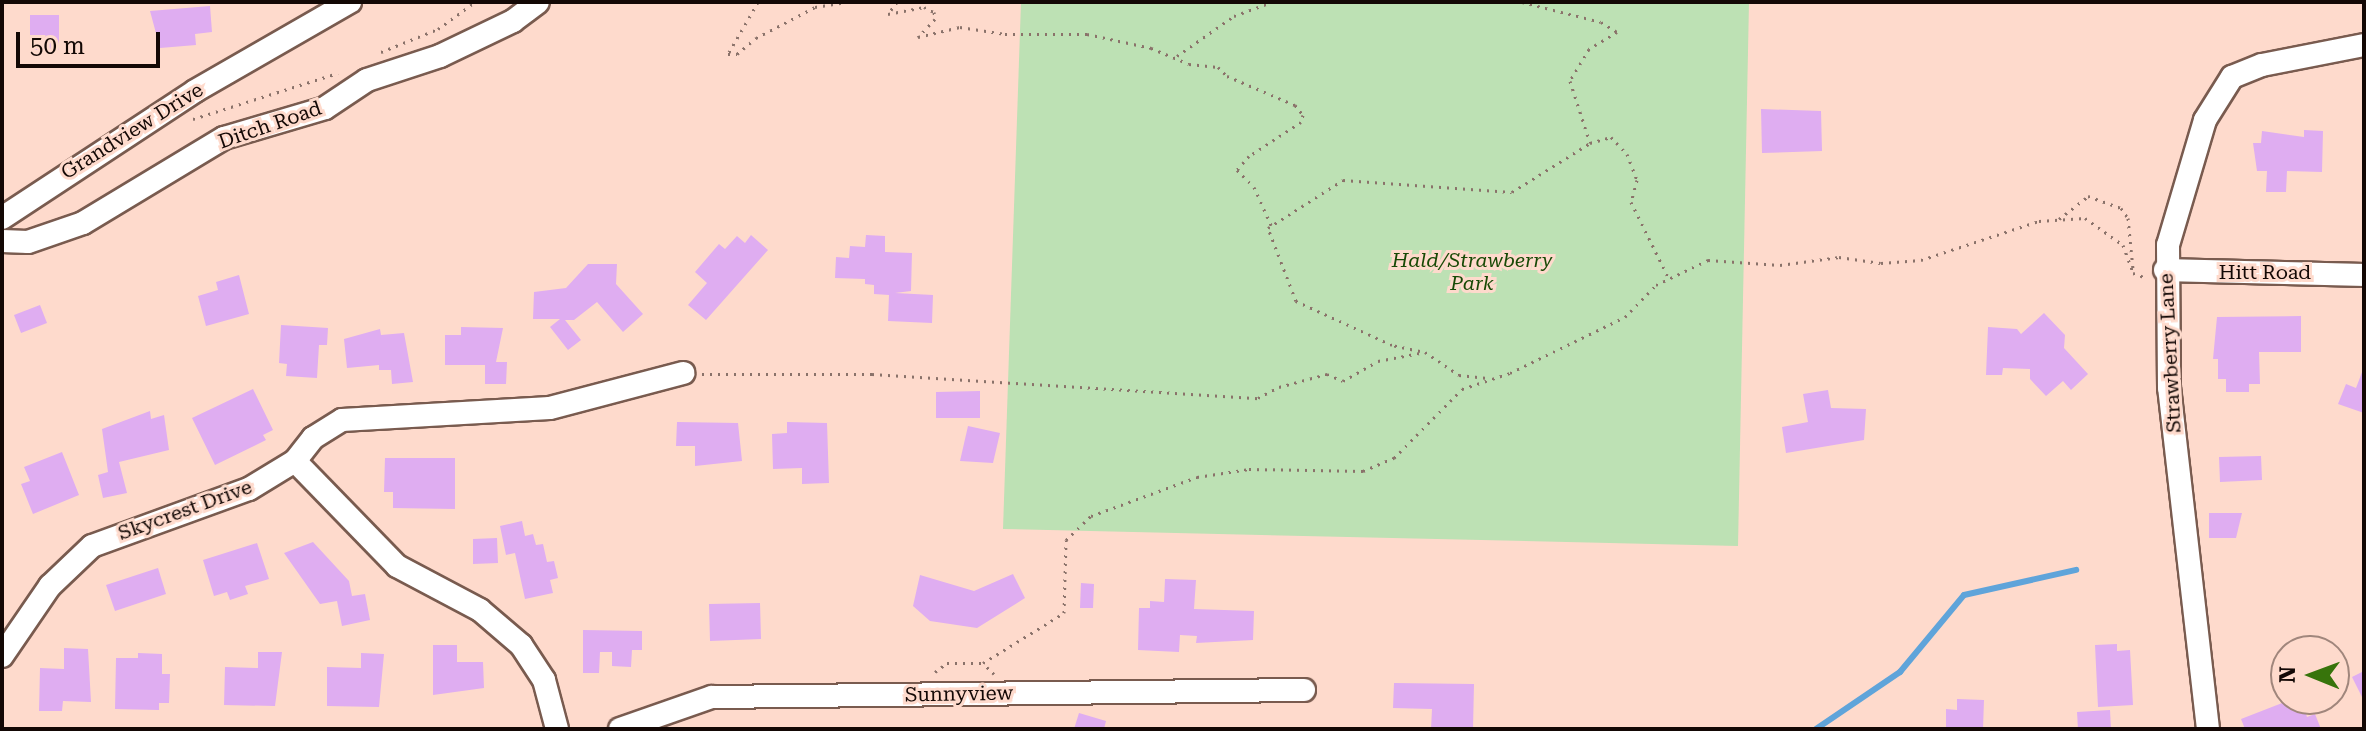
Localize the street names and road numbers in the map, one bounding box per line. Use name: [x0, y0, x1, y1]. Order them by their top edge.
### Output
street label: Grandview Drive: [57, 78, 207, 184]
street label: Ditch Road: [215, 96, 325, 154]
street label: Hitt Road: [2219, 260, 2311, 284]
street label: Strawberry Lane: [2154, 273, 2186, 433]
street label: Skycrest Drive: [115, 475, 255, 545]
street label: Sunnyview: [905, 681, 1013, 707]

